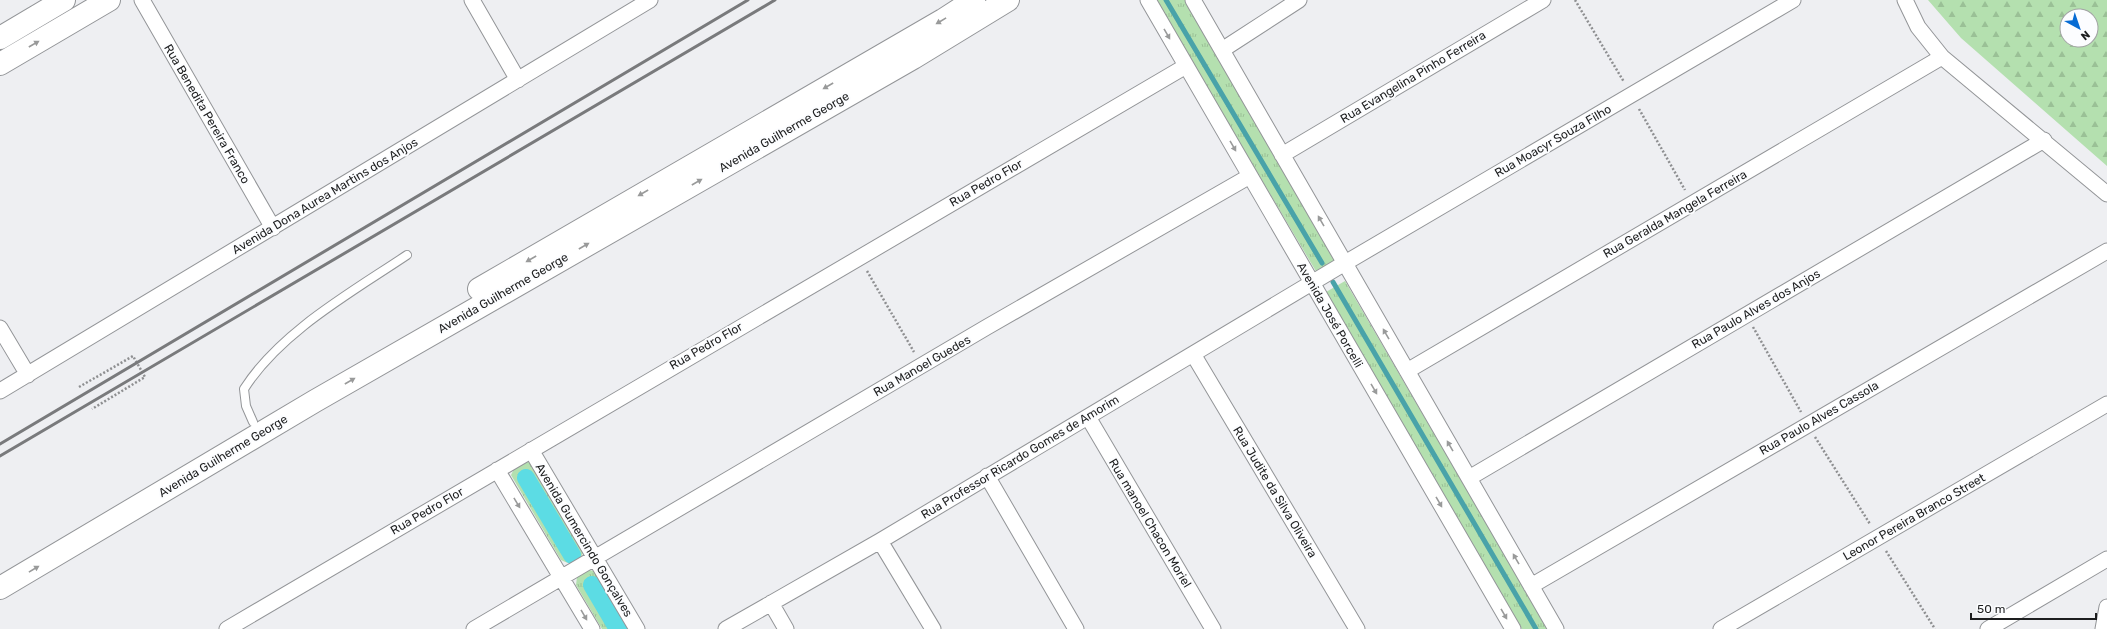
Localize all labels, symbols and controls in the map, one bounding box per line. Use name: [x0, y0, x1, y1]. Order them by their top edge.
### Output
north arrow: [2059, 8, 2099, 48]
one-way arrow: [936, 17, 946, 25]
one-way arrow: [1164, 28, 1171, 40]
street label: Rua Evangelina Pinho Ferreira: [1338, 28, 1488, 126]
text: N: [2078, 28, 2092, 43]
one-way arrow: [28, 41, 40, 48]
street label: Rua Benedita Pereira Franco: [161, 42, 253, 186]
one-way arrow: [823, 82, 834, 89]
street label: Avenida Guilherme George: [716, 89, 852, 175]
street label: Rua Moacyr Souza Filho: [1492, 102, 1614, 180]
street label: Avenida Dona Aurea Martins dos Anjos: [230, 135, 420, 257]
one-way arrow: [1229, 140, 1236, 152]
street label: Rua Pedro Flor: [947, 156, 1025, 210]
street label: Rua Geralda Mangela Ferreira: [1601, 167, 1749, 261]
one-way arrow: [691, 178, 703, 185]
one-way arrow: [637, 190, 649, 197]
one-way arrow: [1317, 215, 1324, 227]
one-way arrow: [578, 243, 590, 250]
street label: Avenida Guilherme George: [435, 250, 571, 336]
one-way arrow: [525, 255, 537, 262]
street label: Avenida José Porcelli: [1294, 260, 1366, 370]
street label: Rua Paulo Alves dos Anjos: [1689, 266, 1823, 352]
street label: Rua Pedro Flor: [667, 319, 745, 373]
one-way arrow: [1382, 328, 1389, 340]
street label: Rua Manoel Guedes: [871, 333, 973, 399]
one-way arrow: [344, 378, 356, 385]
street label: Rua Paulo Alves Cassola: [1757, 378, 1881, 458]
one-way arrow: [1370, 383, 1377, 395]
street label: Rua Professor Ricardo Gomes de Amorim: [919, 392, 1121, 522]
street label: Avenida Guilherme George: [156, 412, 290, 500]
street label: Rua Judite da Silva Oliveira: [1230, 424, 1320, 560]
one-way arrow: [1447, 440, 1454, 452]
street label: Rua manoel Chacon Moriel: [1106, 456, 1194, 590]
street label: Avenida Gumercindo Gonçalves: [533, 461, 635, 619]
street label: Leonor Pereira Branco Street: [1841, 470, 1988, 563]
street label: Rua Pedro Flor: [388, 484, 466, 538]
one-way arrow: [1435, 497, 1443, 507]
one-way arrow: [513, 498, 521, 508]
one-way arrow: [1512, 553, 1519, 565]
one-way arrow: [28, 565, 39, 572]
scale bar: [1971, 595, 2096, 621]
text: 50 m: [1977, 602, 2005, 616]
one-way arrow: [1501, 608, 1508, 620]
one-way arrow: [580, 609, 587, 621]

